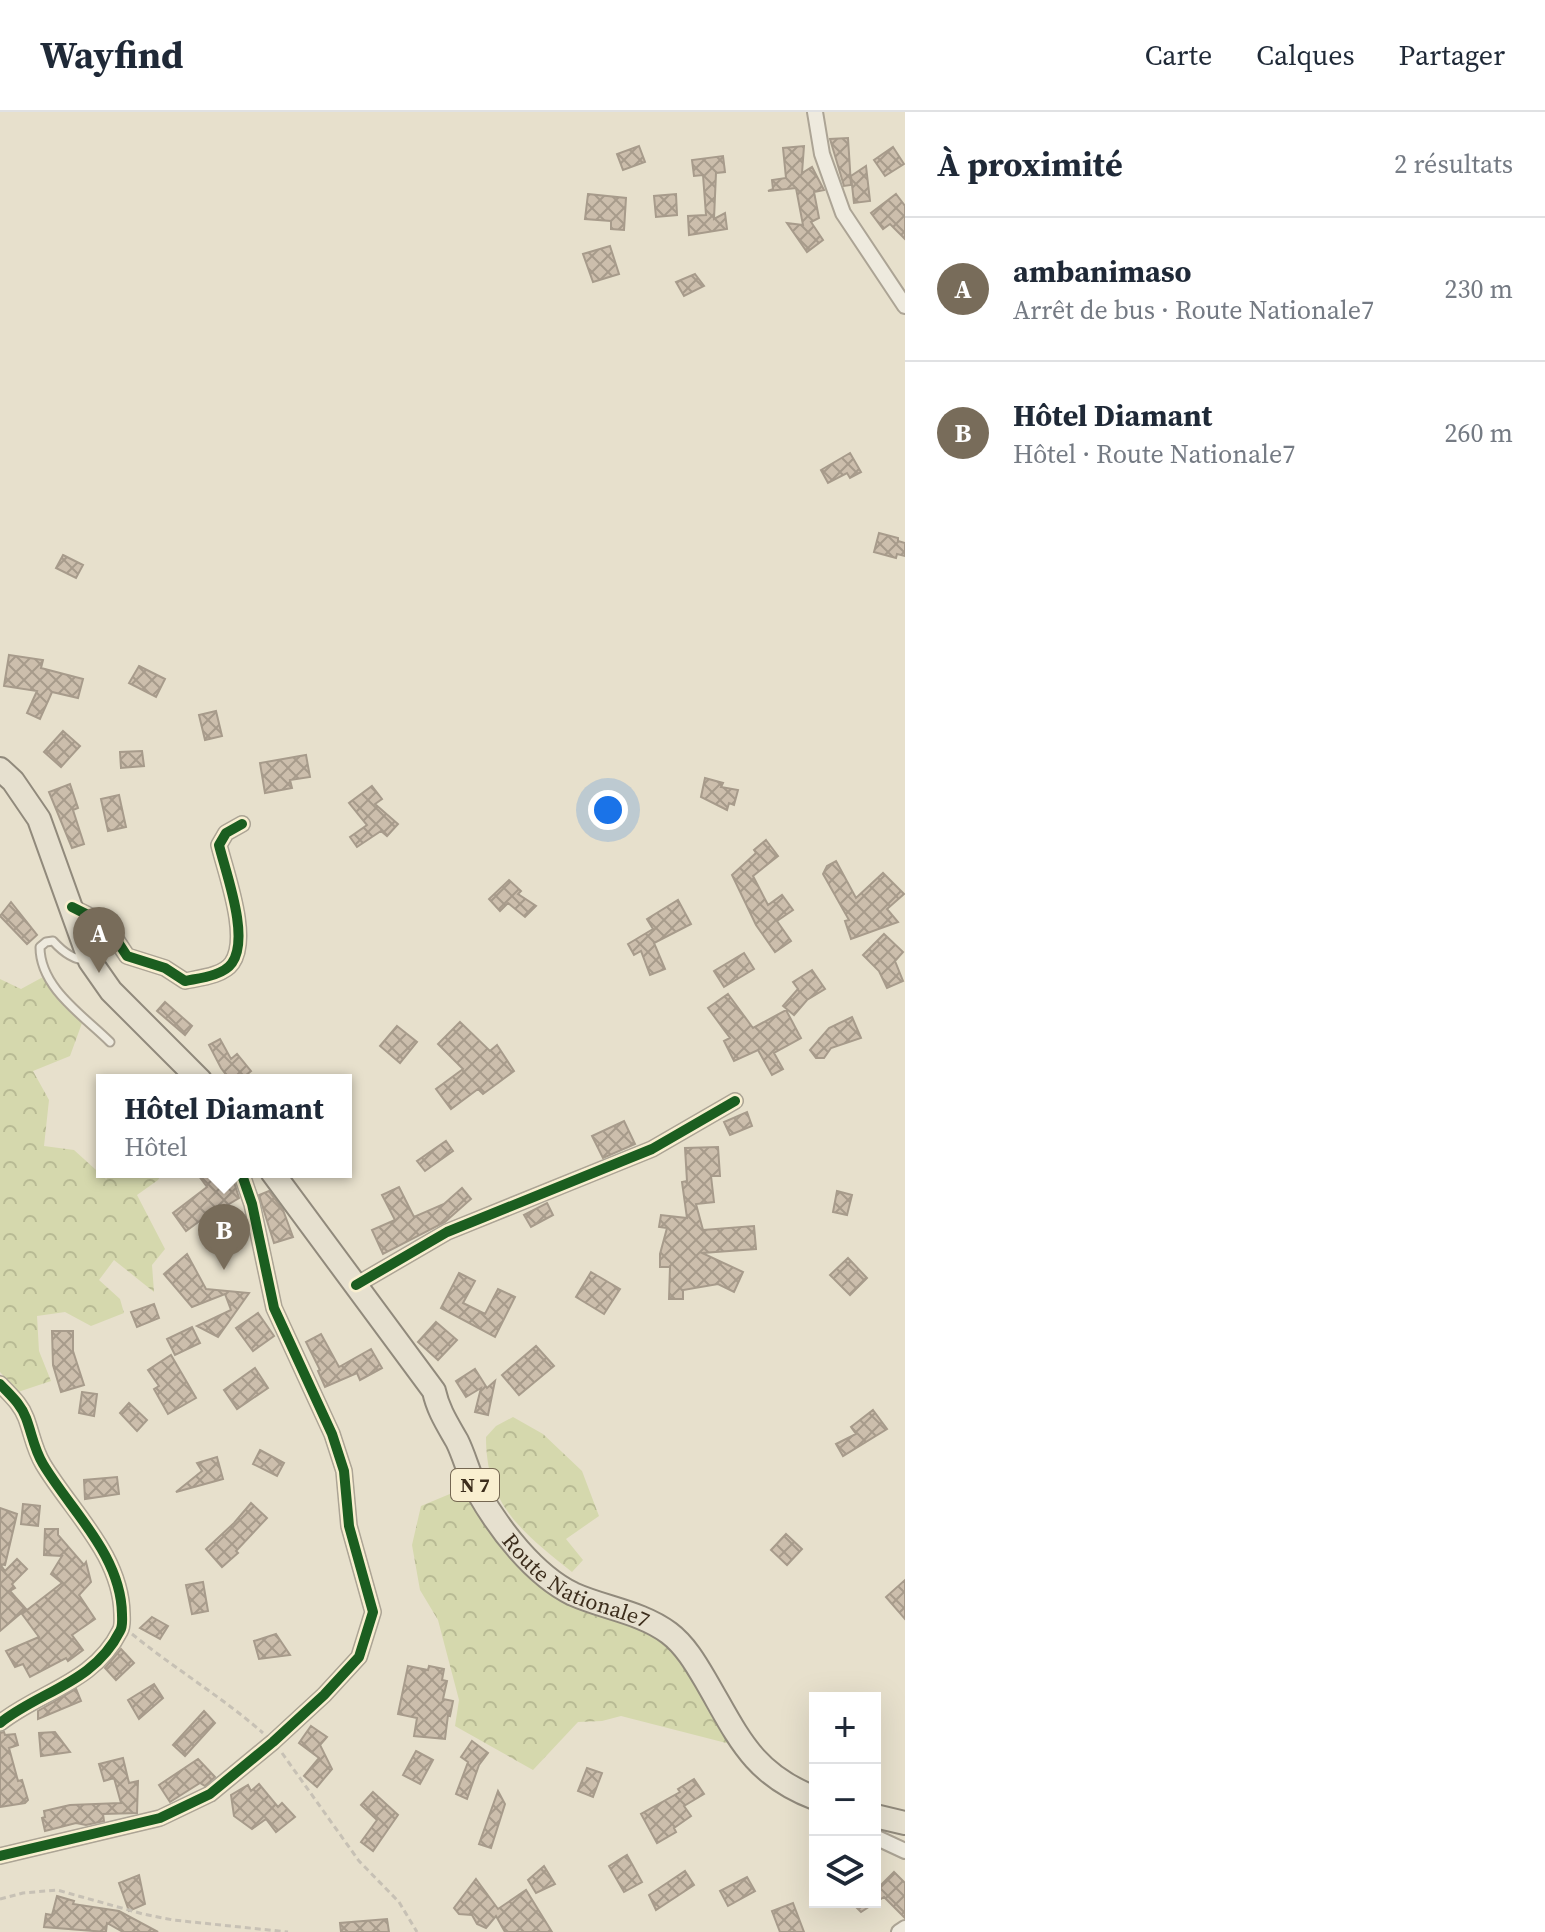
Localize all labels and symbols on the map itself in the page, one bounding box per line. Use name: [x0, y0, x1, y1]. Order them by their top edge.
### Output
your location: [588, 790, 628, 830]
pin: A: [73, 907, 125, 973]
pin: B: [198, 1204, 250, 1270]
road number: N 7: [451, 1469, 499, 1501]
street label: Route Nationale7: [496, 1526, 654, 1635]

